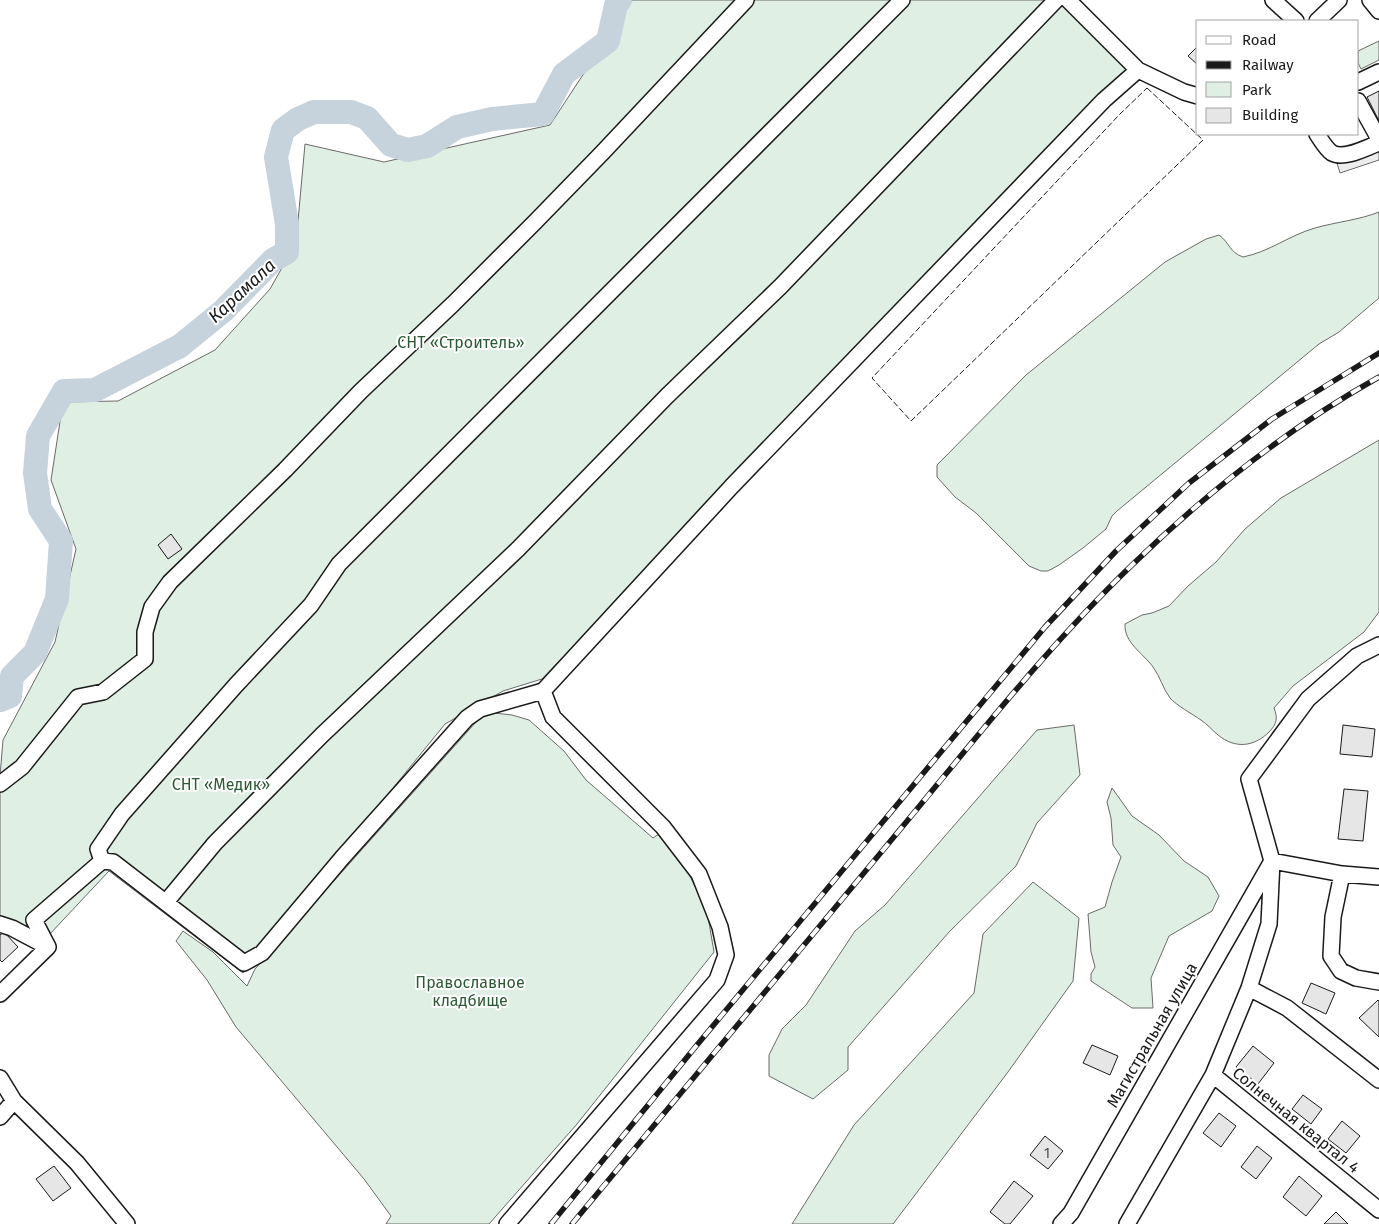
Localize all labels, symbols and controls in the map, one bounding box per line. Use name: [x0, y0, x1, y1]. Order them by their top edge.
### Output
legend: [1196, 20, 1359, 135]
text: Road: [1242, 31, 1277, 49]
text: Railway: [1242, 56, 1294, 74]
text: Park: [1242, 81, 1272, 99]
text: Building: [1242, 106, 1298, 124]
water label: Карамала: [204, 254, 280, 328]
park label: СНТ «Строитель»: [397, 333, 525, 352]
park label: СНТ «Медик»: [172, 775, 270, 794]
street label: Магистральная улица: [1103, 959, 1201, 1111]
park label: Православное кладбище: [415, 973, 525, 1010]
street label: Солнечная квартал 4: [1229, 1063, 1364, 1177]
house number: 1: [1044, 1145, 1050, 1162]

